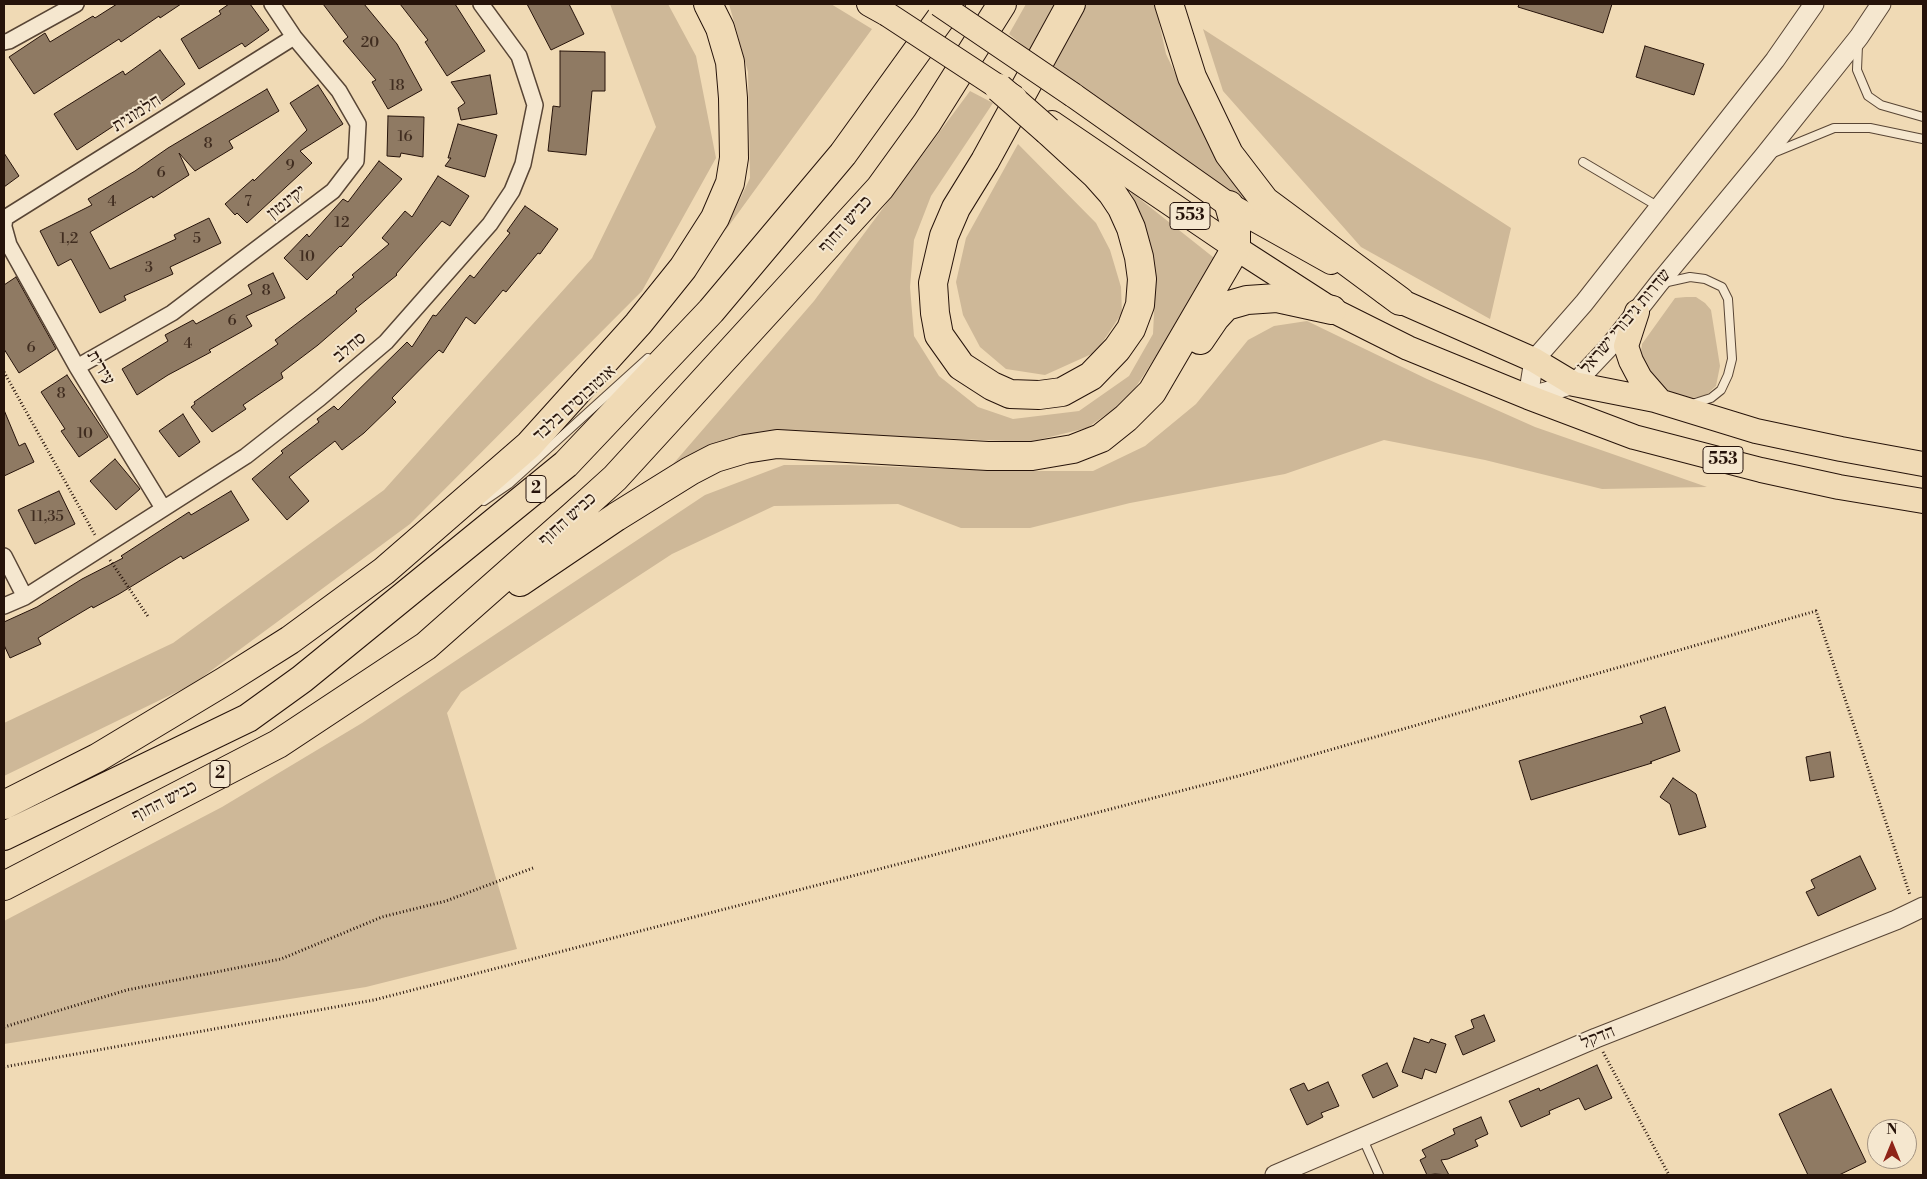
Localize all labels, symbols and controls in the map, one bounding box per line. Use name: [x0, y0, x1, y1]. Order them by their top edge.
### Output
house number: 20: [361, 34, 379, 52]
house number: 18: [389, 77, 405, 95]
street label: חלמונית: [108, 91, 166, 137]
house number: 16: [397, 128, 413, 146]
house number: 8: [203, 135, 213, 153]
house number: 9: [285, 157, 295, 175]
house number: 6: [156, 164, 166, 182]
street label: יקינטון: [263, 181, 311, 225]
street label: כביש החוף: [815, 192, 877, 258]
house number: 4: [108, 193, 116, 211]
house number: 7: [244, 193, 252, 211]
road number: 553: [1170, 202, 1210, 230]
house number: 12: [334, 214, 350, 232]
house number: 1,2: [60, 230, 78, 248]
house number: 5: [193, 230, 201, 248]
house number: 10: [299, 248, 315, 266]
house number: 3: [145, 259, 153, 277]
street label: שדרות גיבורי ישראל: [1576, 265, 1676, 379]
house number: 8: [261, 282, 271, 300]
house number: 6: [227, 312, 237, 330]
street label: סחלב: [329, 328, 371, 368]
house number: 4: [184, 335, 192, 353]
house number: 6: [26, 339, 36, 357]
street label: עירית: [81, 347, 119, 389]
street label: אוטובוסים בלבד: [529, 361, 621, 447]
house number: 8: [56, 385, 66, 403]
house number: 10: [77, 425, 93, 443]
road number: 553: [1703, 446, 1743, 474]
road number: 2: [526, 476, 546, 502]
street label: כביש החוף: [535, 489, 601, 551]
house number: 11,35: [30, 508, 64, 526]
road number: 2: [210, 761, 230, 788]
street label: כביש החוף: [129, 777, 201, 827]
street label: הדקל: [1578, 1021, 1618, 1055]
north arrow: [1867, 1119, 1917, 1169]
text: N: [1886, 1121, 1898, 1139]

